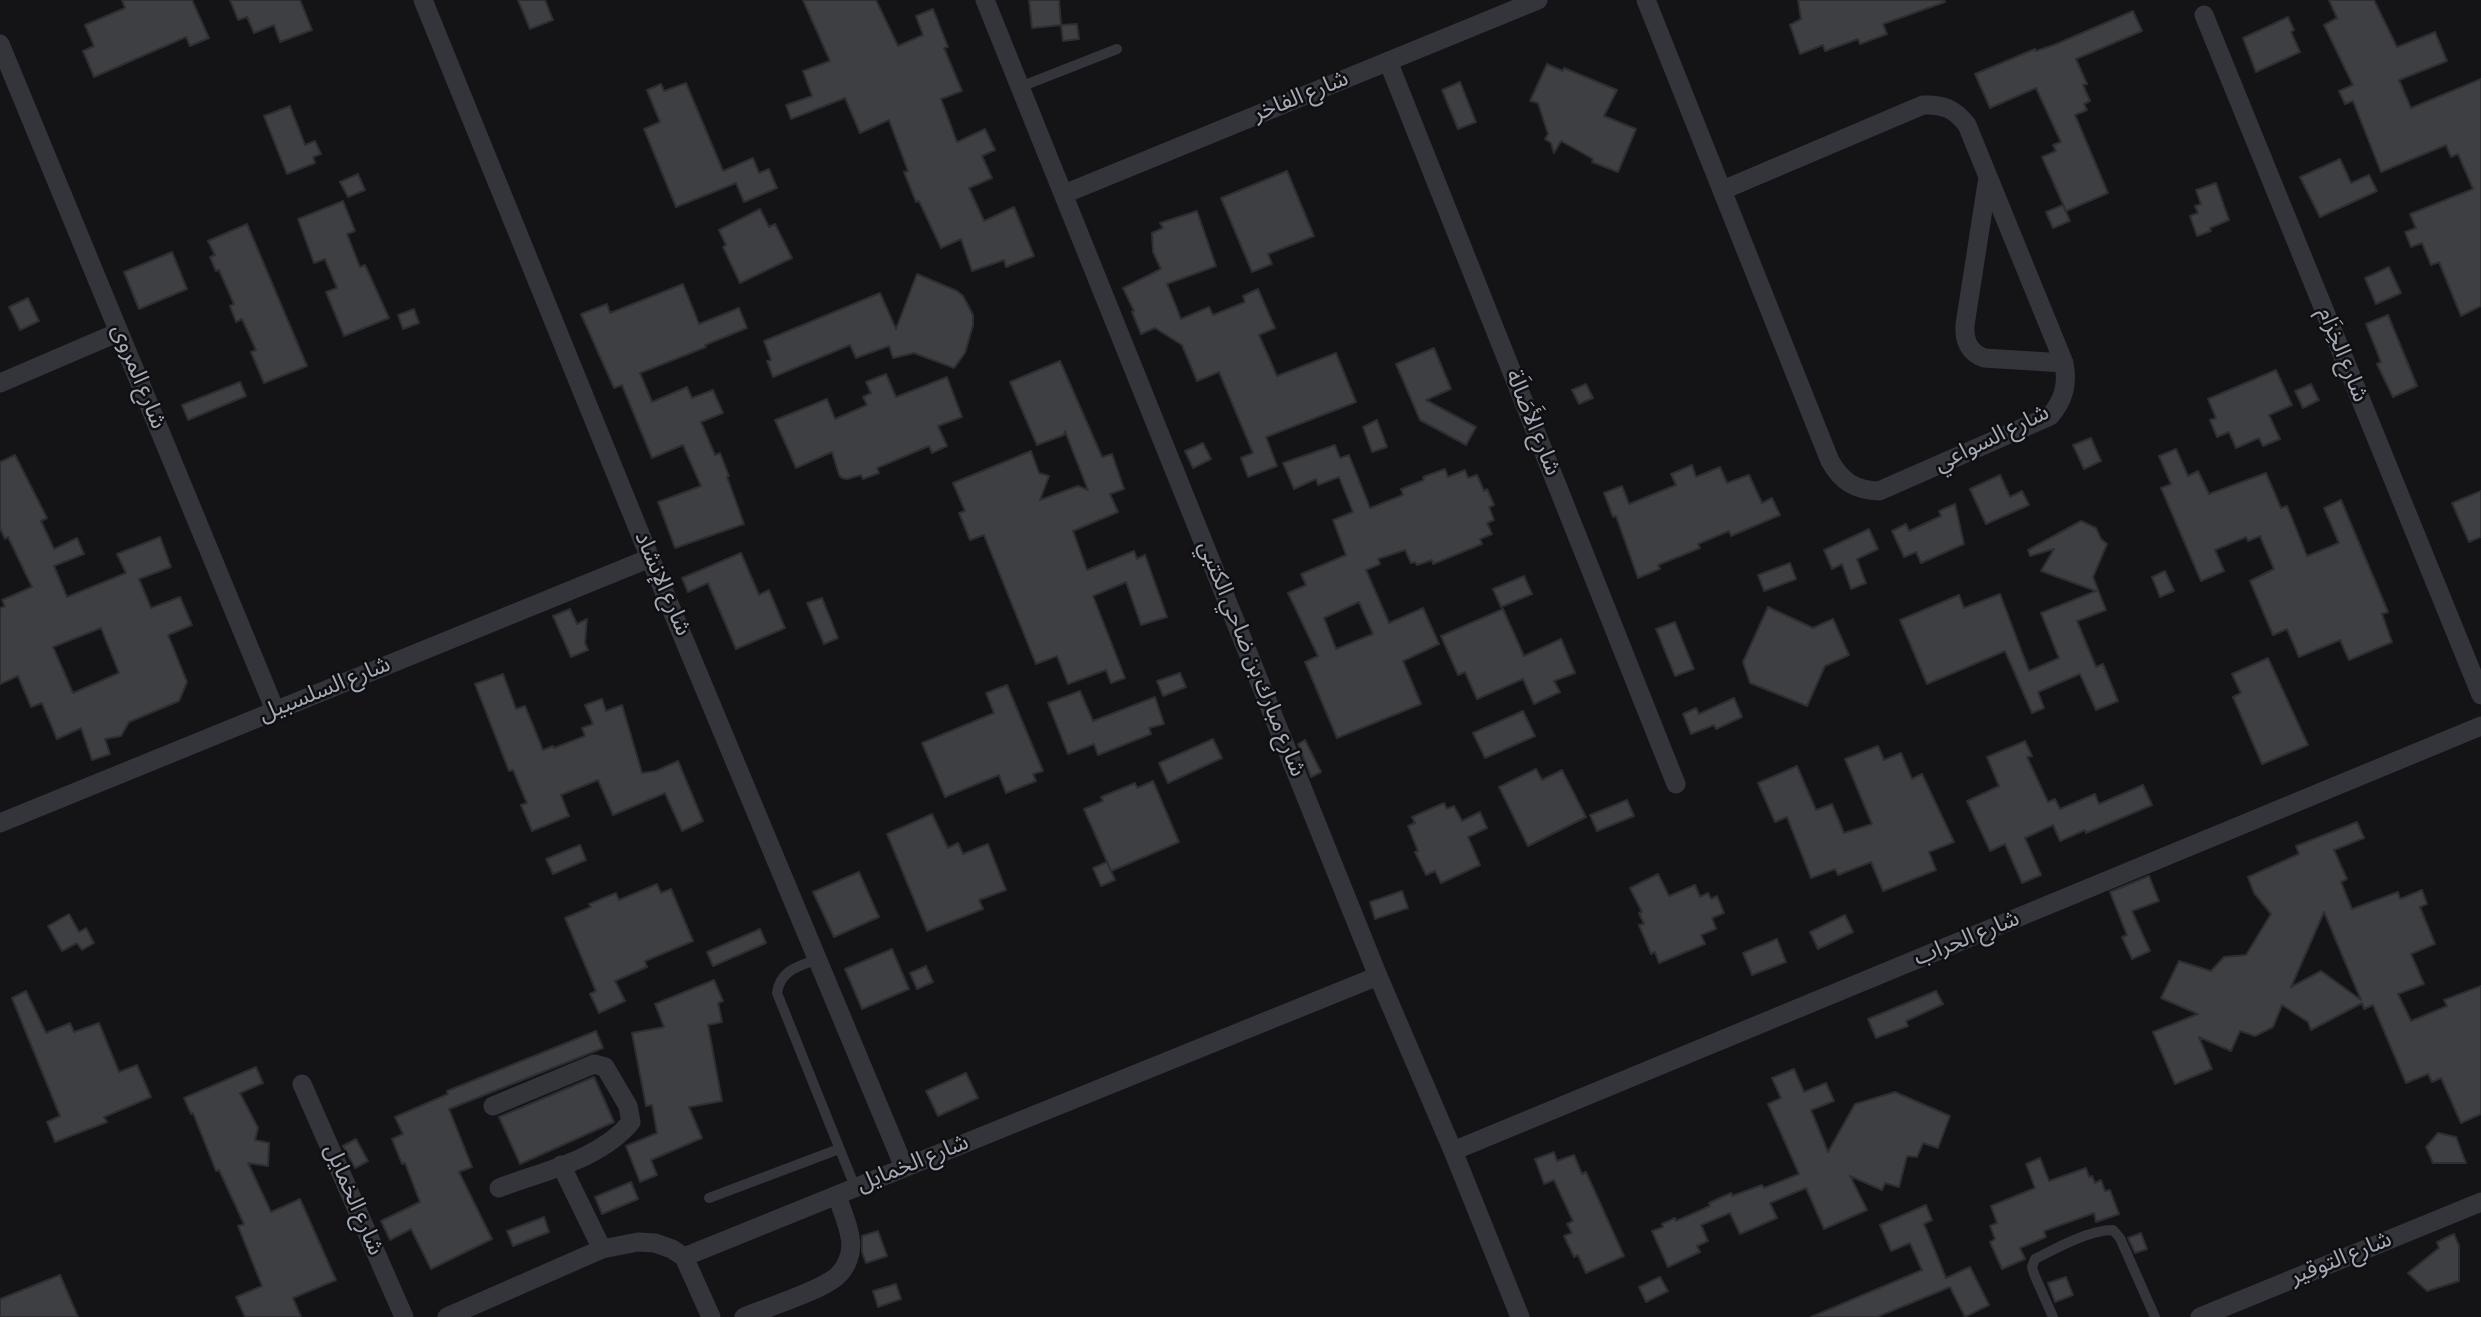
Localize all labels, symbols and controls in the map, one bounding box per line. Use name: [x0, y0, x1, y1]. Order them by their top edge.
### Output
street label: شارع الفاخر: [1249, 65, 1353, 129]
street label: شارع الخِزَام: [2311, 304, 2373, 406]
street label: شارع المروى: [105, 321, 171, 433]
street label: شارع الأَصَالَة: [1498, 366, 1566, 480]
street label: شارع السواعي: [1930, 399, 2054, 479]
street label: شارع الإنشاد: [628, 528, 696, 640]
street label: شارع مبارك بن ضاحي الكتبي: [1191, 537, 1311, 781]
street label: شارع السلسبيل: [255, 651, 395, 729]
street label: شارع الحراب: [1910, 905, 2024, 973]
street label: شارع الخمايل: [853, 1129, 973, 1199]
street label: شارع الخمايل: [317, 1140, 389, 1260]
street label: شارع التوقير: [2286, 1226, 2396, 1292]

